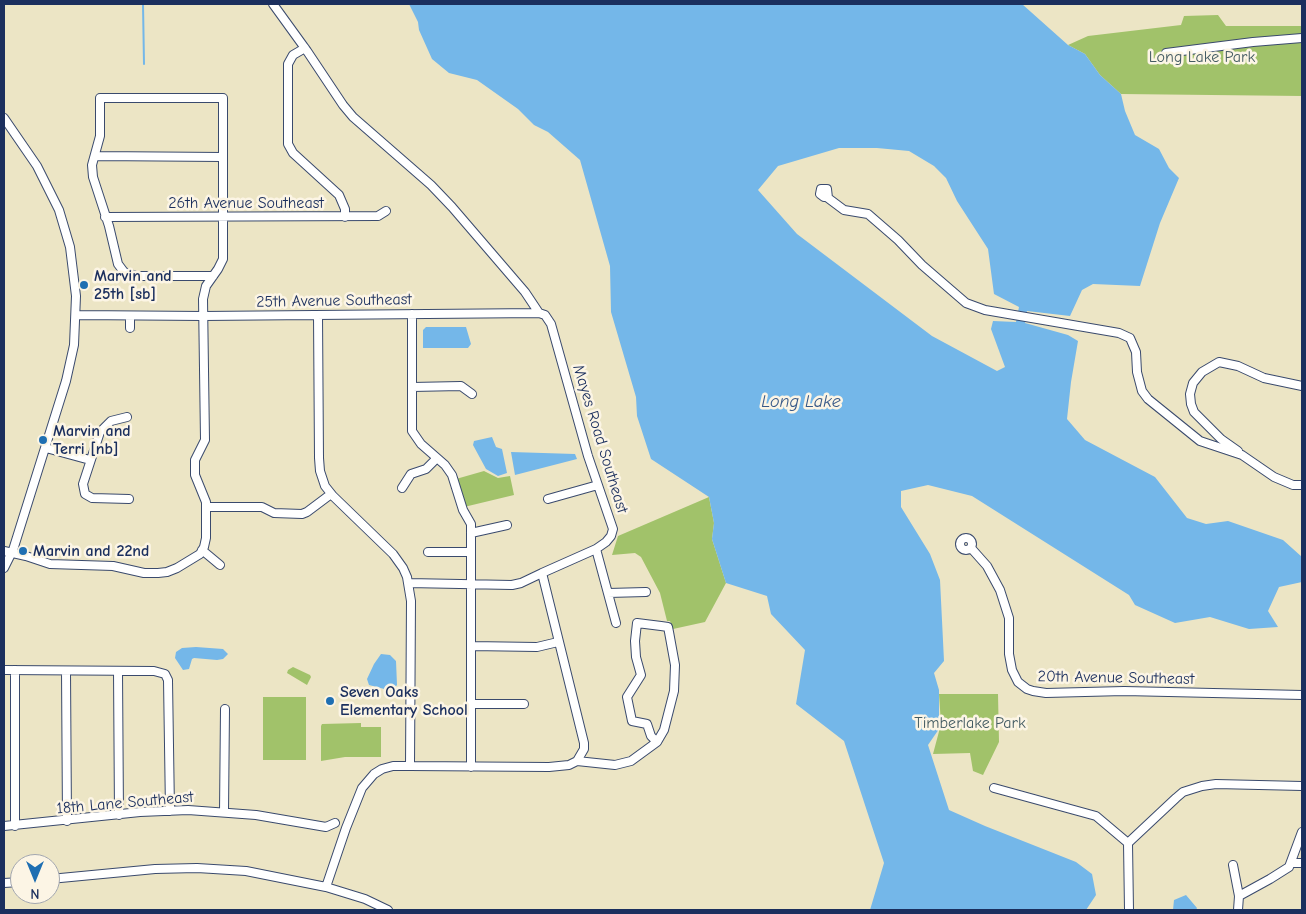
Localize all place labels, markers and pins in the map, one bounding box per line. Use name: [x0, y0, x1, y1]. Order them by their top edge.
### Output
place label: Marvin and 25th [sb]: [94, 266, 172, 304]
marker: Marvin and 25th [sb]: [78, 279, 90, 291]
place label: Marvin and Terri [nb]: [53, 421, 131, 459]
marker: Marvin and Terri [nb]: [37, 434, 49, 446]
place label: Marvin and 22nd: [33, 541, 149, 561]
marker: Marvin and 22nd: [17, 545, 29, 557]
place label: Seven Oaks Elementary School: [340, 682, 468, 720]
marker: Seven Oaks Elementary School: [324, 695, 336, 707]

